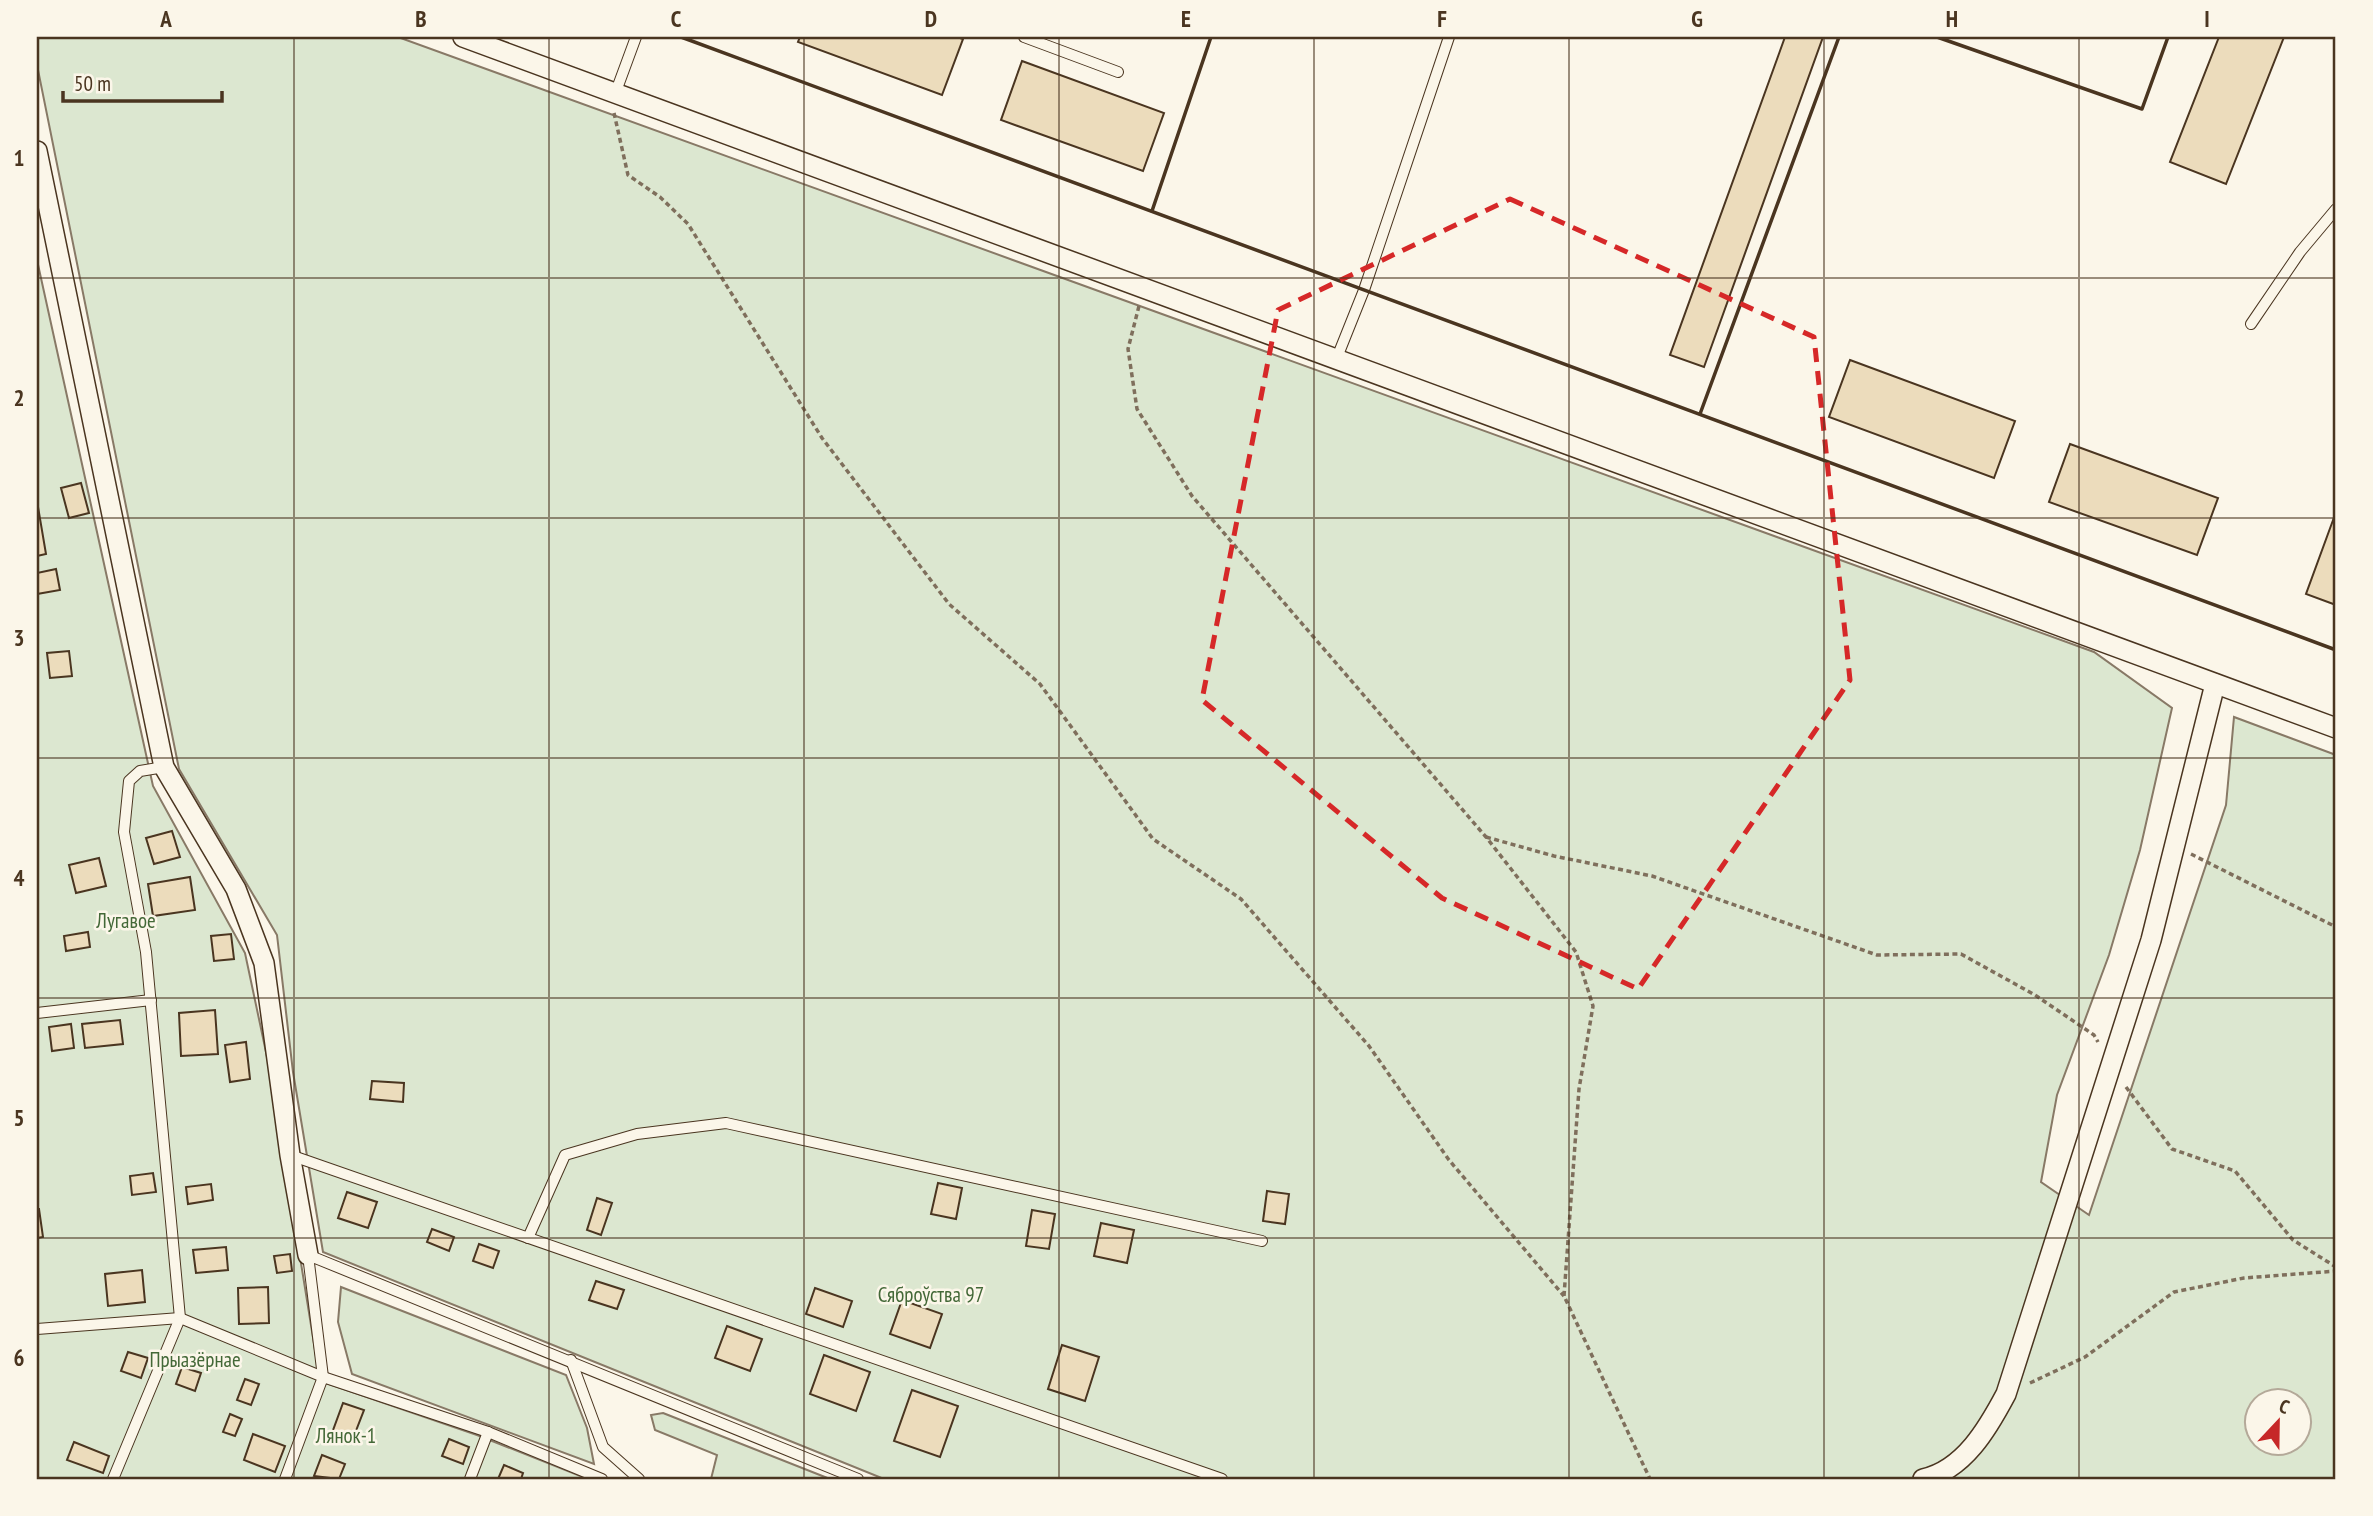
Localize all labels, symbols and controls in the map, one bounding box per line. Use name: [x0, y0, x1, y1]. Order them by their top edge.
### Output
text: A: [159, 4, 172, 33]
text: B: [415, 4, 427, 33]
text: C: [671, 4, 682, 33]
text: D: [925, 4, 937, 33]
text: E: [1181, 4, 1191, 33]
text: F: [1437, 4, 1447, 33]
text: G: [1691, 4, 1703, 33]
text: H: [1946, 4, 1958, 33]
text: I: [2204, 4, 2210, 33]
scale bar: [63, 60, 222, 104]
text: 50 m: [74, 70, 111, 97]
text: 1: [14, 143, 25, 172]
text: 2: [14, 383, 25, 412]
text: 3: [14, 623, 25, 652]
text: 4: [14, 863, 25, 892]
park label: Лугавое: [95, 907, 156, 934]
text: 5: [14, 1103, 25, 1132]
park label: Сяброўства 97: [878, 1281, 984, 1308]
text: 6: [14, 1343, 25, 1372]
park label: Прыазёрнае: [149, 1346, 241, 1373]
north arrow: [2244, 1386, 2314, 1456]
text: С: [2276, 1393, 2293, 1419]
park label: Лянок-1: [315, 1422, 376, 1449]

